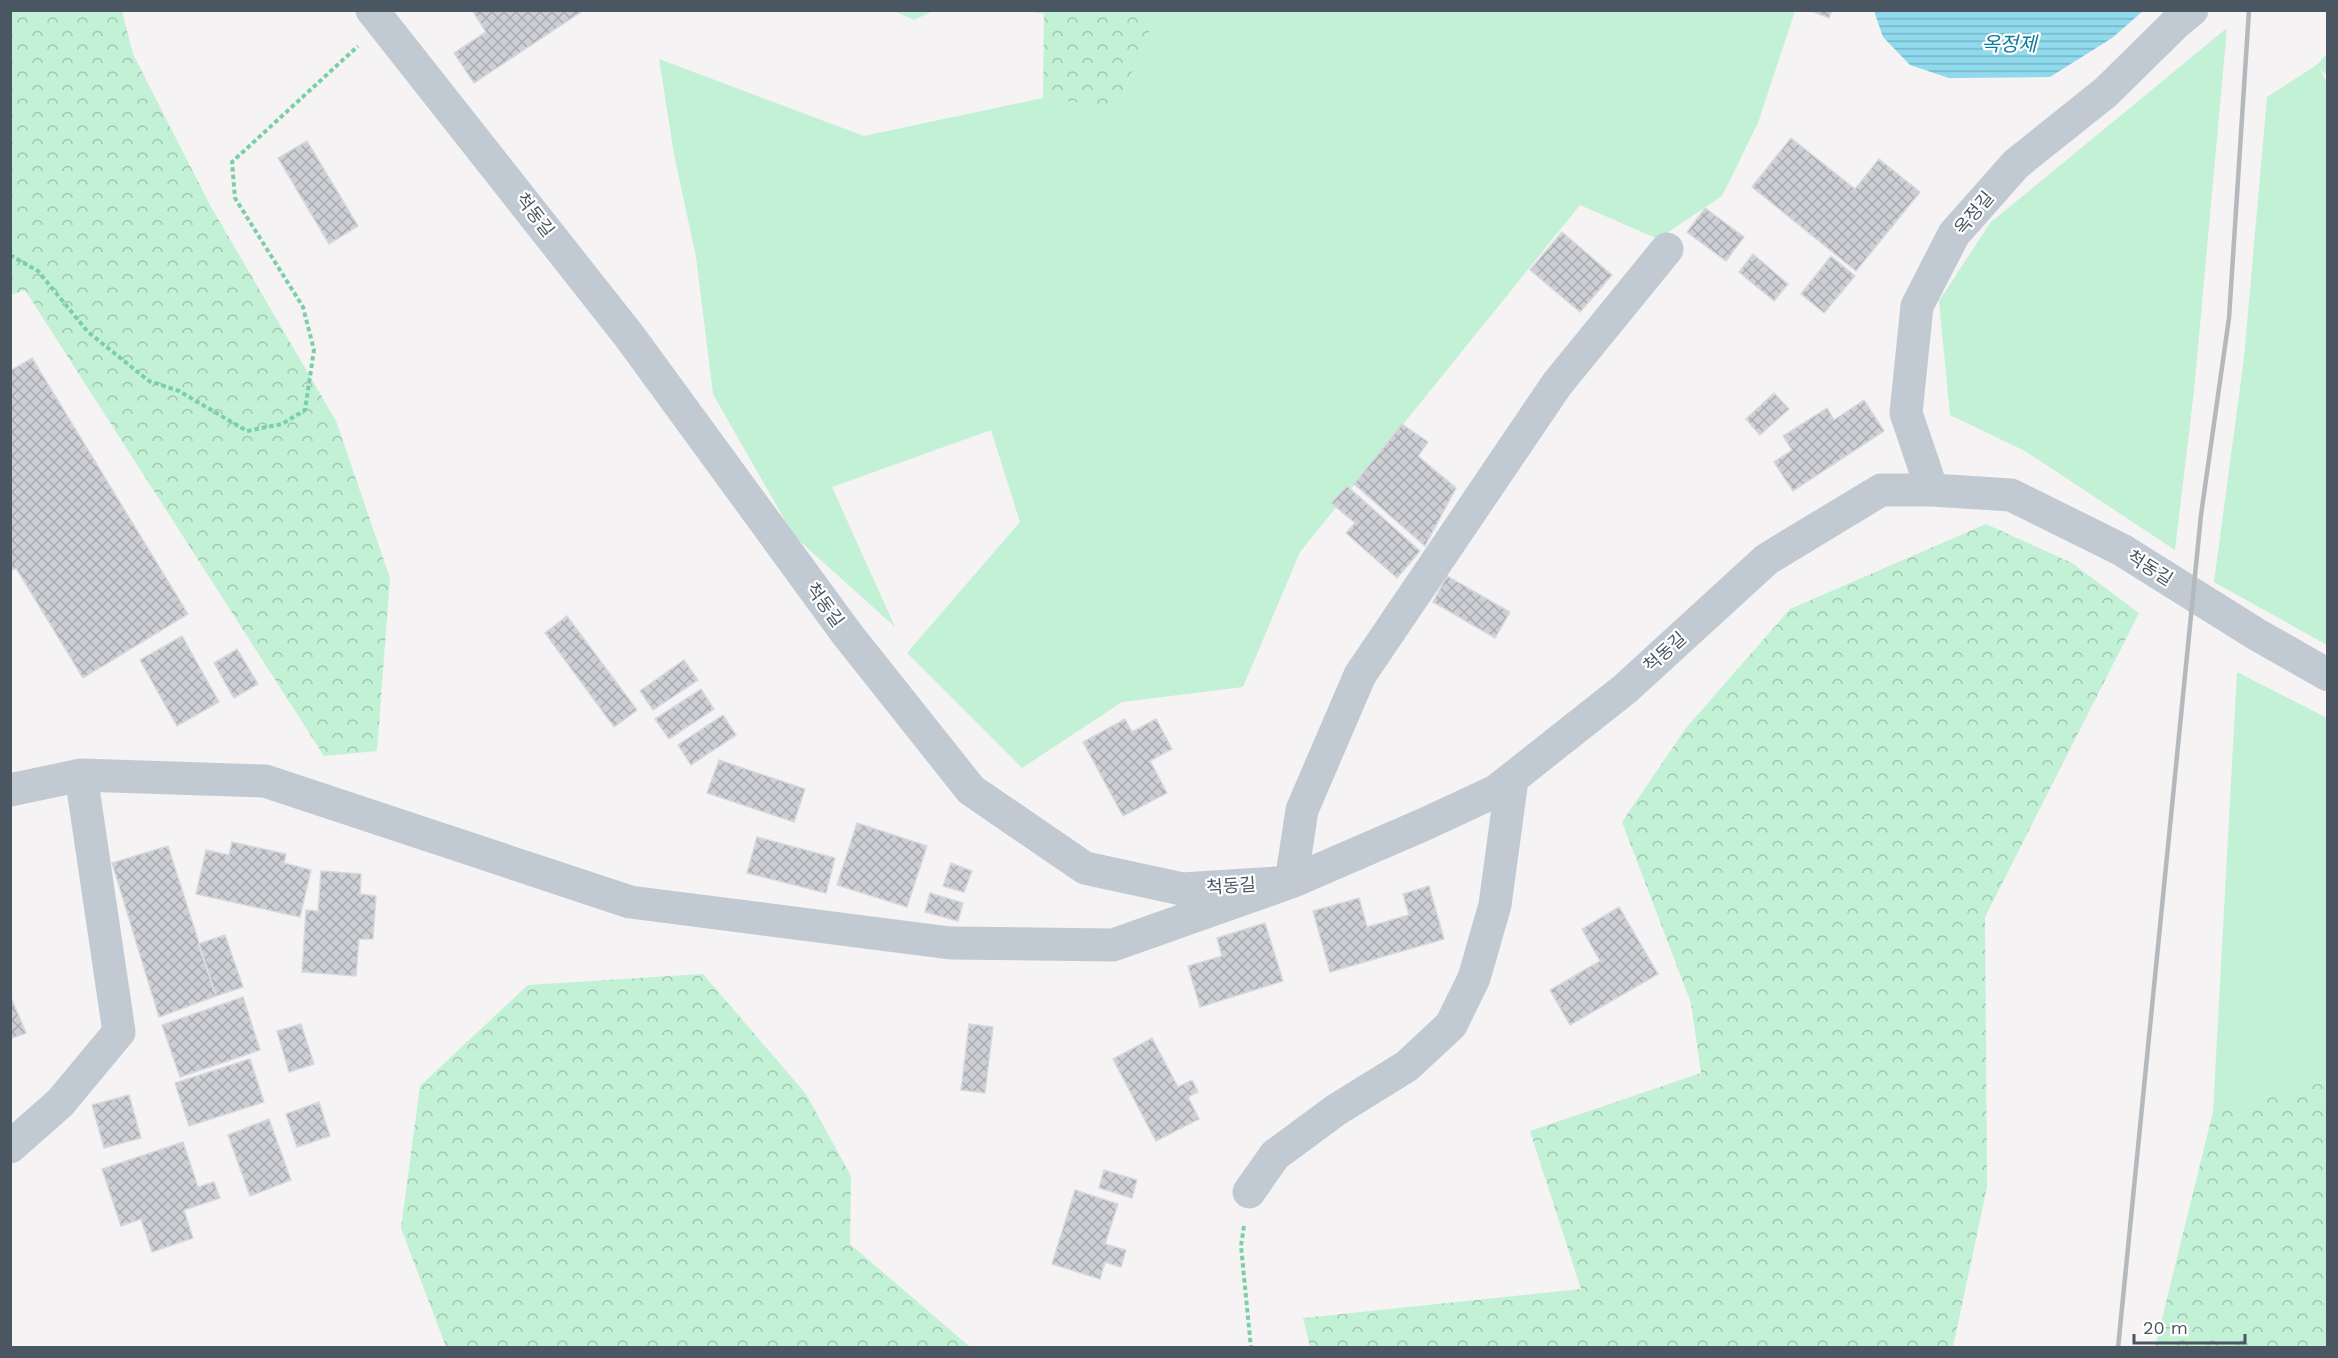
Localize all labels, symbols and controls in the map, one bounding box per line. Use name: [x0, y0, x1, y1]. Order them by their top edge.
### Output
water label: 옥정제: [1981, 32, 2039, 56]
street label: 옥정길: [1950, 187, 1998, 238]
street label: 척동길: [512, 189, 559, 241]
street label: 척동길: [2124, 546, 2177, 590]
street label: 척동길: [802, 578, 849, 631]
street label: 척동길: [1639, 627, 1690, 676]
street label: 척동길: [1205, 873, 1256, 898]
scale bar: [2134, 1307, 2245, 1345]
text: 20 m: [2143, 1317, 2188, 1338]

